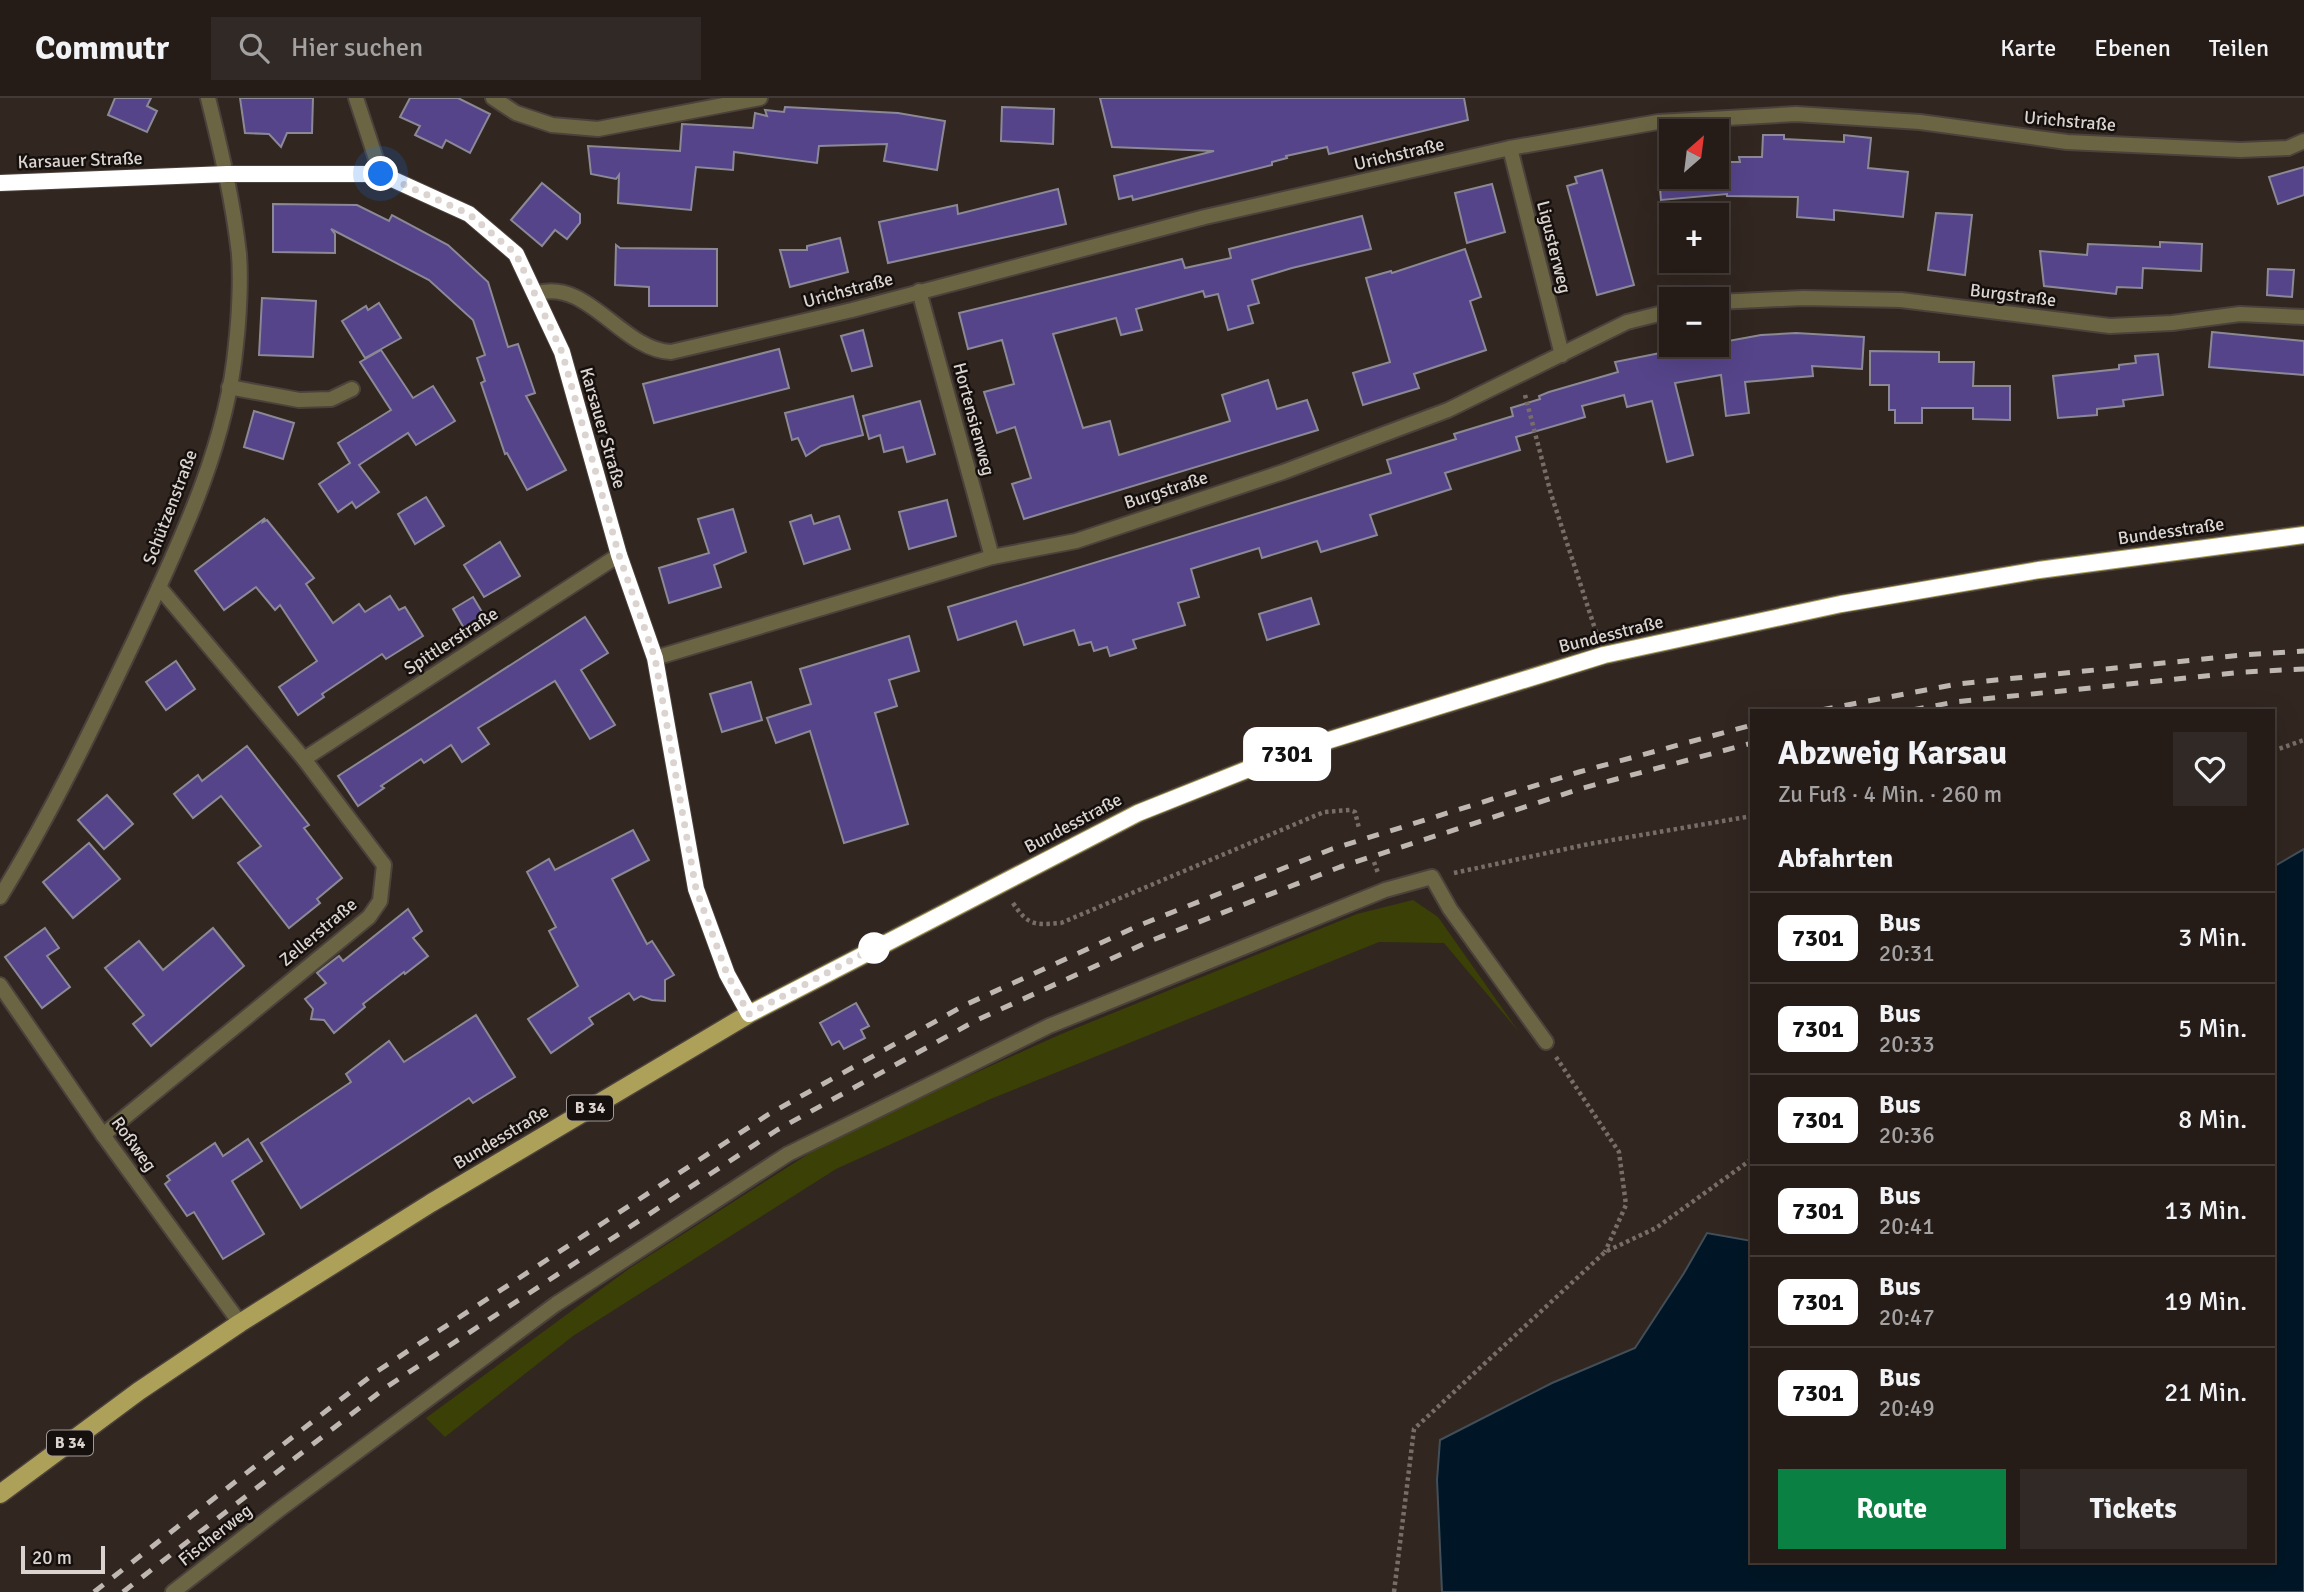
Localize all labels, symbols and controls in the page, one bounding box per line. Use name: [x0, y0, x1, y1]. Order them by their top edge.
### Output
search box: [211, 17, 701, 80]
text: Commutr: [35, 28, 169, 69]
icon: search: [235, 29, 273, 67]
text: Hier suchen: [291, 32, 423, 64]
text: Karte: [2000, 33, 2056, 63]
text: Ebenen: [2094, 33, 2171, 63]
text: Teilen: [2209, 33, 2269, 63]
street label: Urichstraße: [2023, 106, 2117, 136]
north arrow: [1659, 119, 1729, 189]
map controls: [1659, 119, 1729, 357]
street label: Urichstraße: [1352, 133, 1446, 175]
street label: Karsauer Straße: [17, 147, 143, 173]
your location: [363, 156, 398, 191]
street label: Ligusterweg: [1532, 198, 1576, 296]
button: +: [1659, 203, 1729, 273]
street label: Urichstraße: [801, 267, 895, 313]
street label: Burgstraße: [1969, 279, 2057, 311]
button: −: [1659, 287, 1729, 357]
street label: Hortensienweg: [948, 360, 1000, 478]
street label: Karsauer Straße: [575, 365, 631, 491]
street label: Schützenstraße: [138, 446, 202, 568]
street label: Burgstraße: [1121, 466, 1211, 514]
street label: Bundesstraße: [2116, 513, 2226, 549]
street label: Spittlerstraße: [400, 602, 502, 680]
street label: Bundesstraße: [1556, 610, 1666, 658]
line badge: 7301: [1238, 731, 1336, 777]
button: heart: [2173, 732, 2247, 806]
text: Abzweig Karsau: [1778, 733, 2007, 774]
text: 7301: [1261, 739, 1313, 769]
text: Zu Fuß · 4 Min. · 260 m: [1778, 780, 2002, 809]
street label: Bundesstraße: [1021, 788, 1125, 858]
text: Abfahrten: [1778, 843, 1893, 875]
street label: Zellerstraße: [275, 893, 361, 971]
text: Bus: [1879, 907, 1921, 939]
text: 3 Min.: [2178, 922, 2247, 954]
text: 7301: [1792, 923, 1844, 953]
unlabelled marker: [859, 933, 889, 963]
text: 20:31: [1879, 939, 1935, 968]
text: Bus: [1879, 998, 1921, 1030]
text: 5 Min.: [2178, 1013, 2247, 1045]
text: 7301: [1792, 1014, 1844, 1044]
text: 20:33: [1879, 1030, 1935, 1059]
text: Bus: [1879, 1089, 1921, 1121]
road number: B 34: [567, 1096, 613, 1120]
street label: Bundesstraße: [449, 1100, 553, 1174]
text: 8 Min.: [2178, 1104, 2247, 1136]
text: 7301: [1792, 1105, 1844, 1135]
street label: Roßweg: [107, 1112, 161, 1176]
text: 20:36: [1879, 1121, 1935, 1150]
text: Bus: [1879, 1180, 1921, 1212]
text: 13 Min.: [2164, 1195, 2247, 1227]
text: 7301: [1792, 1196, 1844, 1226]
text: 20:41: [1879, 1212, 1935, 1241]
text: Bus: [1879, 1271, 1921, 1303]
text: 19 Min.: [2164, 1286, 2247, 1318]
text: 7301: [1792, 1287, 1844, 1317]
text: 20:47: [1879, 1303, 1935, 1332]
text: Bus: [1879, 1362, 1921, 1394]
text: 21 Min.: [2164, 1377, 2247, 1409]
text: 7301: [1792, 1378, 1844, 1408]
text: 20:49: [1879, 1394, 1935, 1423]
road number: B 34: [47, 1430, 93, 1456]
button: Route: [1778, 1469, 2006, 1549]
button: Tickets: [2020, 1469, 2247, 1549]
street label: Fischerweg: [174, 1499, 256, 1571]
scale bar: [21, 1543, 105, 1575]
text: 20 m: [32, 1546, 72, 1570]

